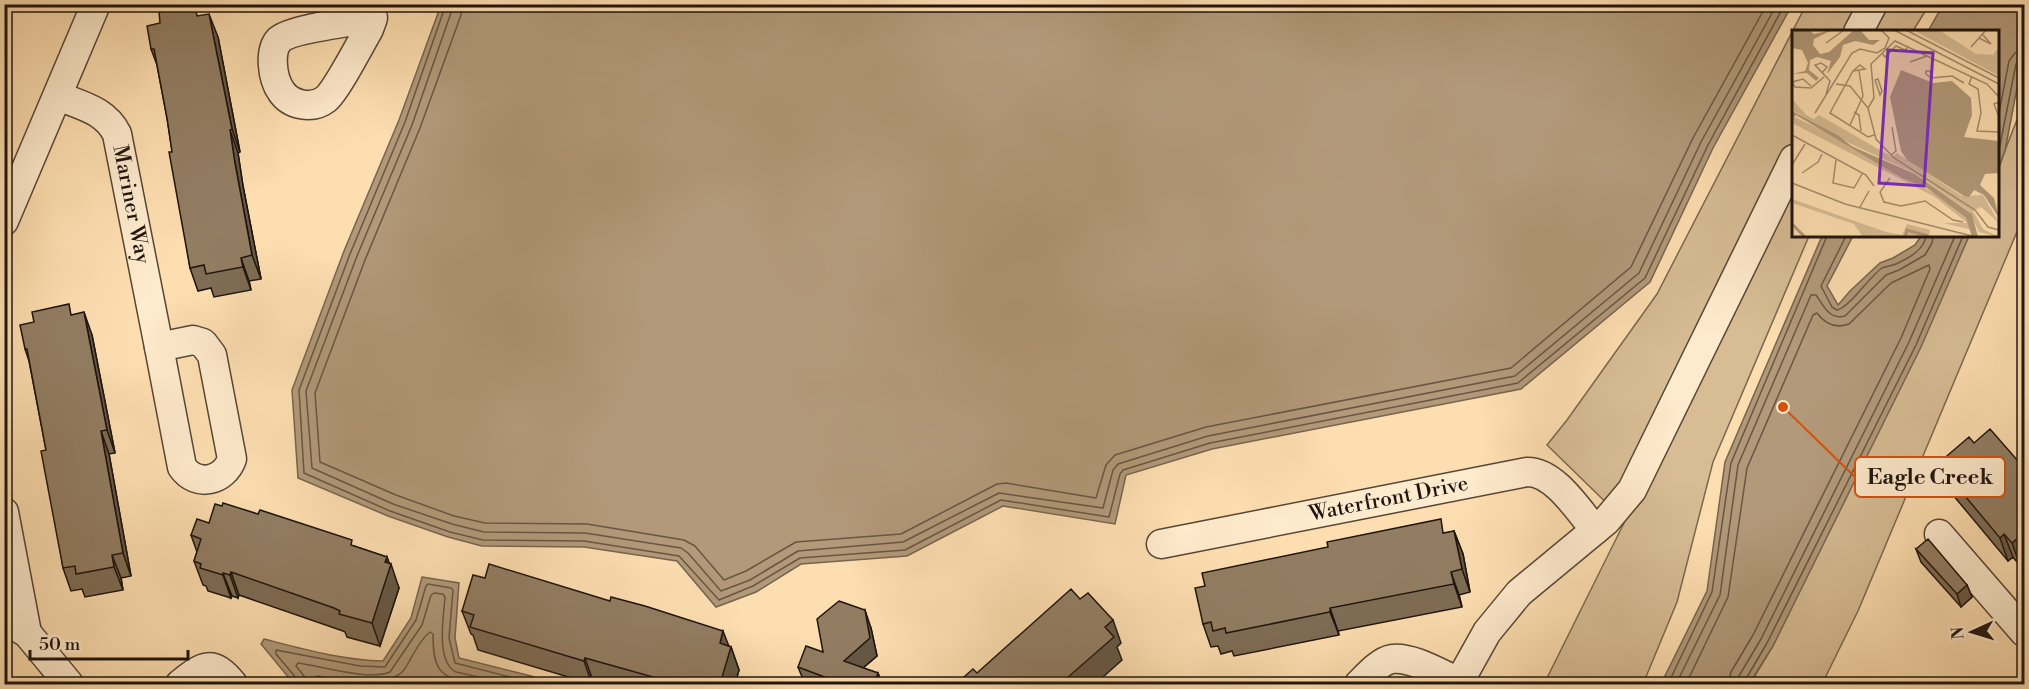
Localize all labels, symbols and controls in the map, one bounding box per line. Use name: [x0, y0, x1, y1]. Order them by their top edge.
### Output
inset map: [1792, 30, 1999, 237]
street label: Mariner Way: [106, 143, 155, 267]
callout: Eagle Creek: [1855, 457, 2005, 497]
text: Eagle Creek: [1867, 464, 1993, 491]
street label: Waterfront Drive: [1306, 471, 1471, 528]
north arrow: [1942, 602, 2002, 662]
scale bar: [30, 623, 188, 661]
text: N: [1948, 626, 1968, 640]
text: 50 m: [39, 633, 81, 656]

